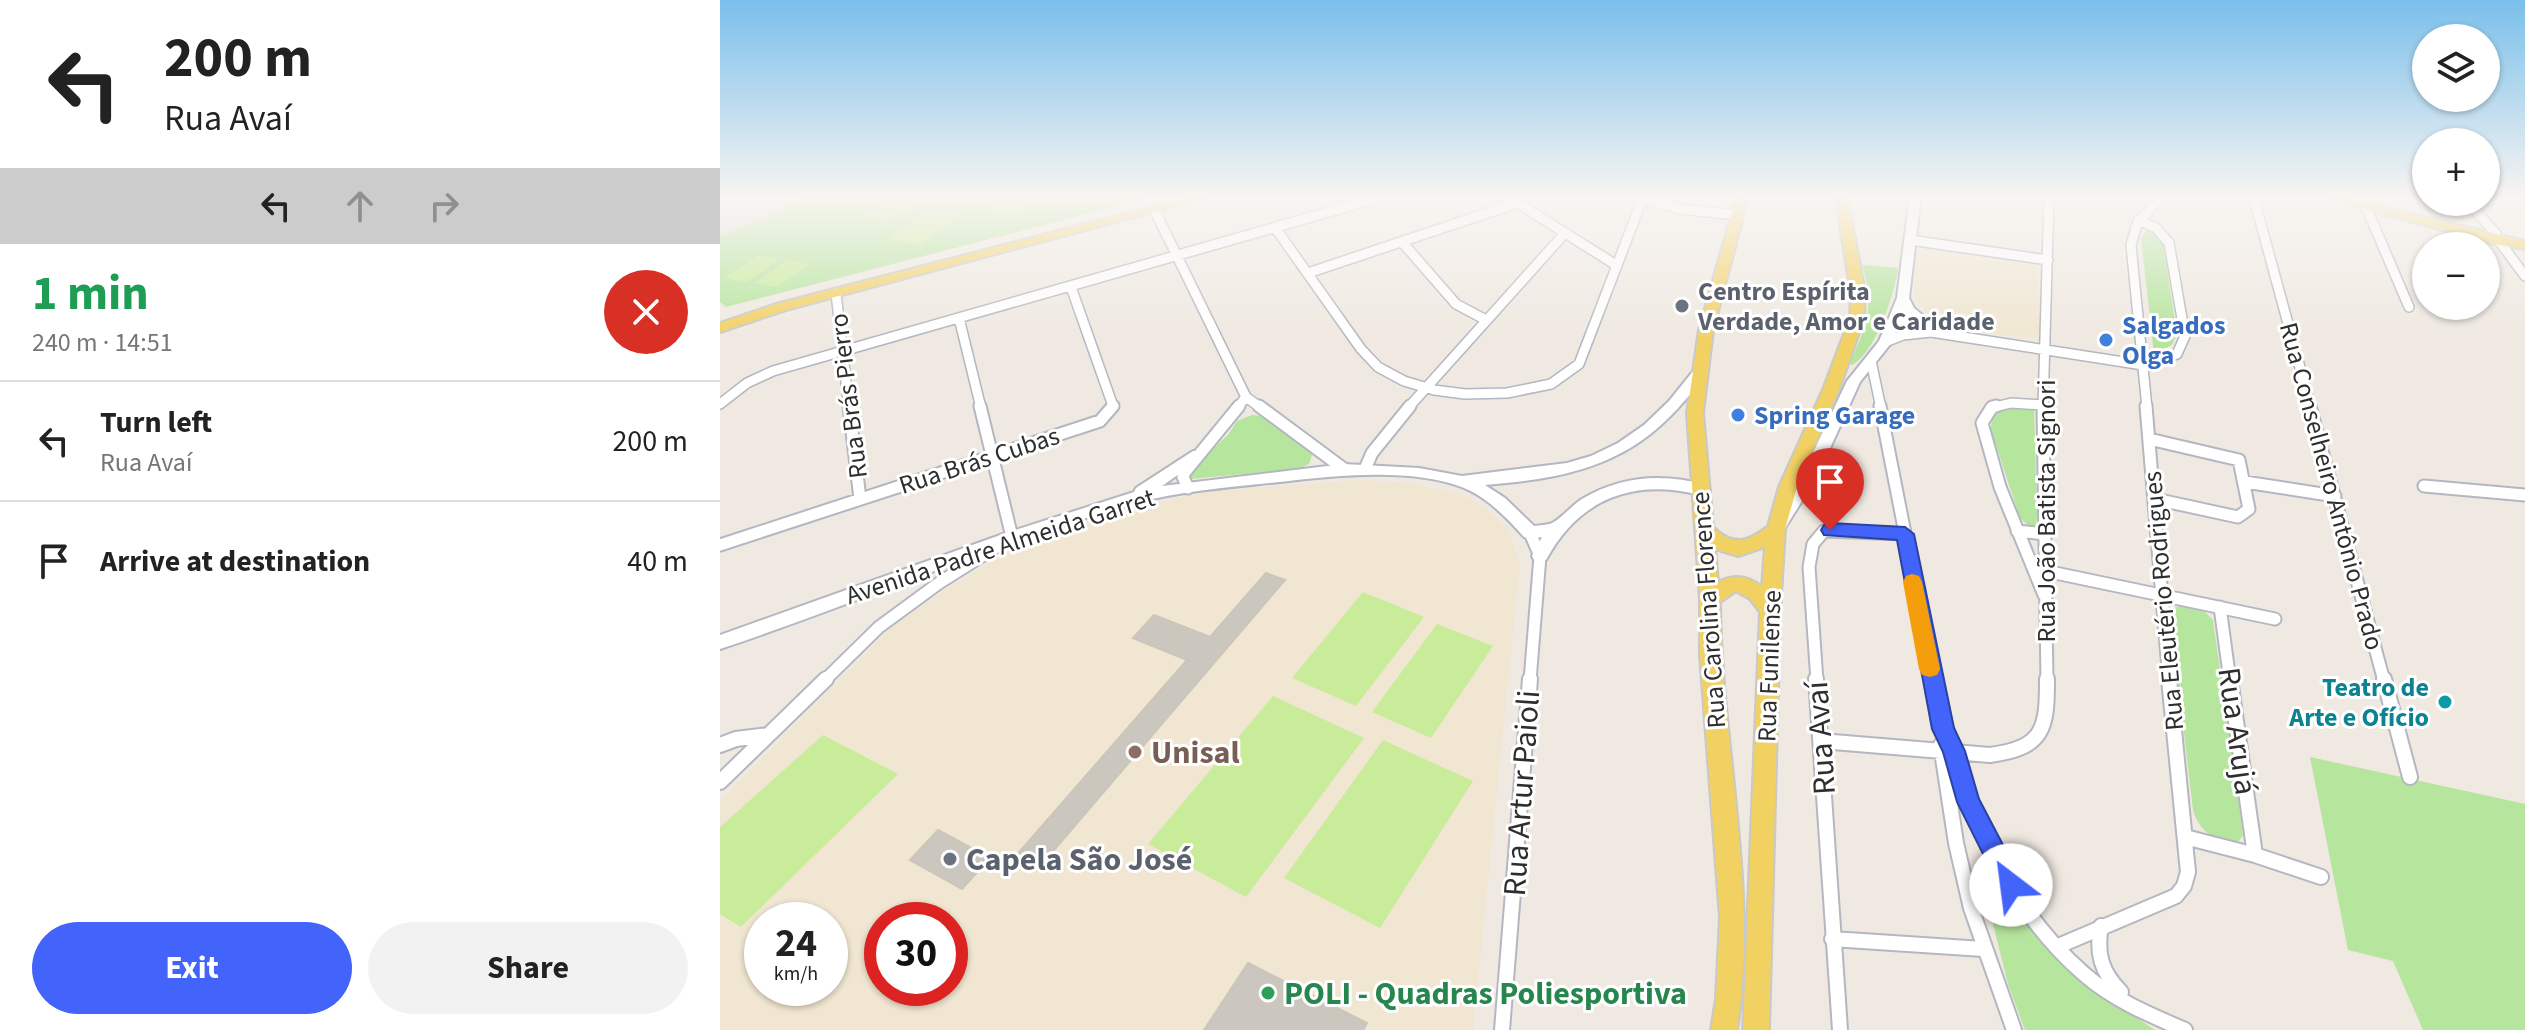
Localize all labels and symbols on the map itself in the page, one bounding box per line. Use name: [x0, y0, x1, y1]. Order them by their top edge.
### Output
place label: Centro Espírita Verdade, Amor e Caridade: [1697, 273, 1995, 340]
marker: Centro Espírita Verdade, Amor e Caridade: [1673, 297, 1691, 315]
place label: Salgados Olga: [2122, 307, 2225, 374]
street label: Rua Brás Pierro: [820, 311, 877, 481]
street label: Rua Conselheiro Antônio Prado: [2270, 318, 2393, 654]
marker: Salgados Olga: [2097, 331, 2115, 349]
street label: Rua João Batista Signori: [2028, 379, 2065, 643]
place label: Spring Garage: [1754, 397, 1915, 434]
marker: Spring Garage: [1729, 406, 1747, 424]
street label: Rua Brás Cubas: [894, 417, 1064, 504]
pin: [1796, 448, 1864, 530]
street label: Rua Eleutério Rodrigues: [2134, 470, 2193, 732]
street label: Avenida Padre Almeida Garret: [841, 479, 1160, 614]
street label: Rua Carolina Florence: [1682, 490, 1735, 730]
street label: Rua Funilense: [1748, 589, 1791, 743]
street label: Rua Arujá: [2205, 665, 2269, 798]
place label: Teatro de Arte e Ofício: [2288, 669, 2429, 736]
street label: Rua Avaí: [1794, 679, 1848, 796]
street label: Rua Artur Paioli: [1492, 688, 1552, 898]
marker: Teatro de Arte e Ofício: [2436, 693, 2454, 711]
place label: Unisal: [1151, 730, 1240, 776]
marker: Unisal: [1126, 743, 1144, 761]
place label: Capela São José: [966, 837, 1192, 883]
position arrow: [1969, 843, 2053, 927]
marker: Capela São José: [941, 850, 959, 868]
speed limit sign: 30: [864, 902, 968, 1006]
place label: POLI - Quadras Poliesportiva: [1284, 971, 1687, 1017]
marker: POLI - Quadras Poliesportiva: [1259, 984, 1277, 1002]

